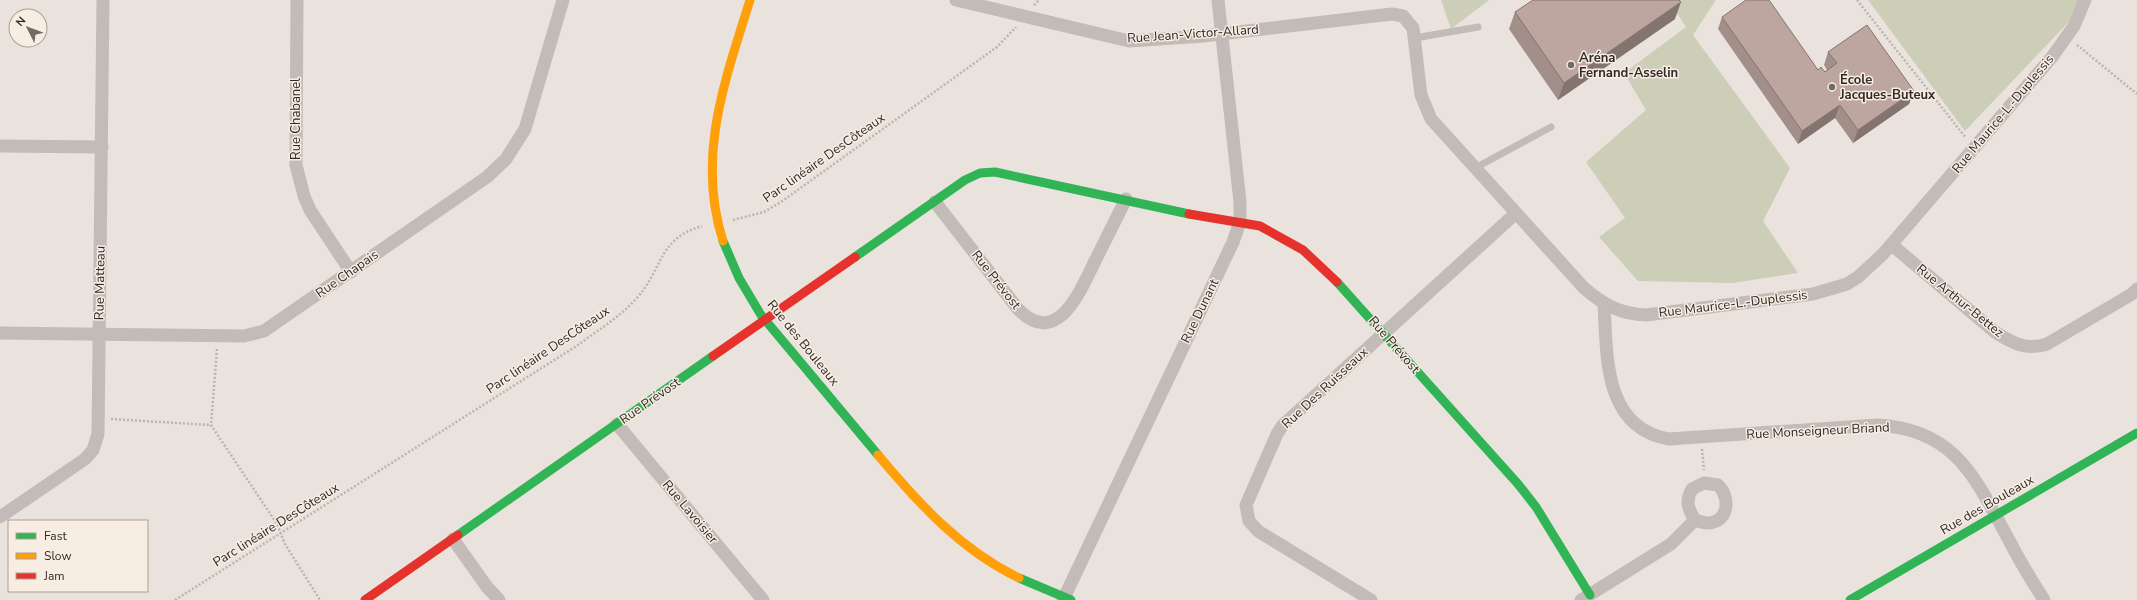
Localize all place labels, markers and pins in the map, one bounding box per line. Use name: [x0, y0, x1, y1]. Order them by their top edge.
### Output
place label: Aréna Fernand-Asselin: [1579, 49, 1678, 82]
marker: Aréna Fernand-Asselin: [1566, 60, 1576, 70]
place label: École Jacques-Buteux: [1839, 71, 1936, 104]
marker: École Jacques-Buteux: [1827, 82, 1837, 92]

